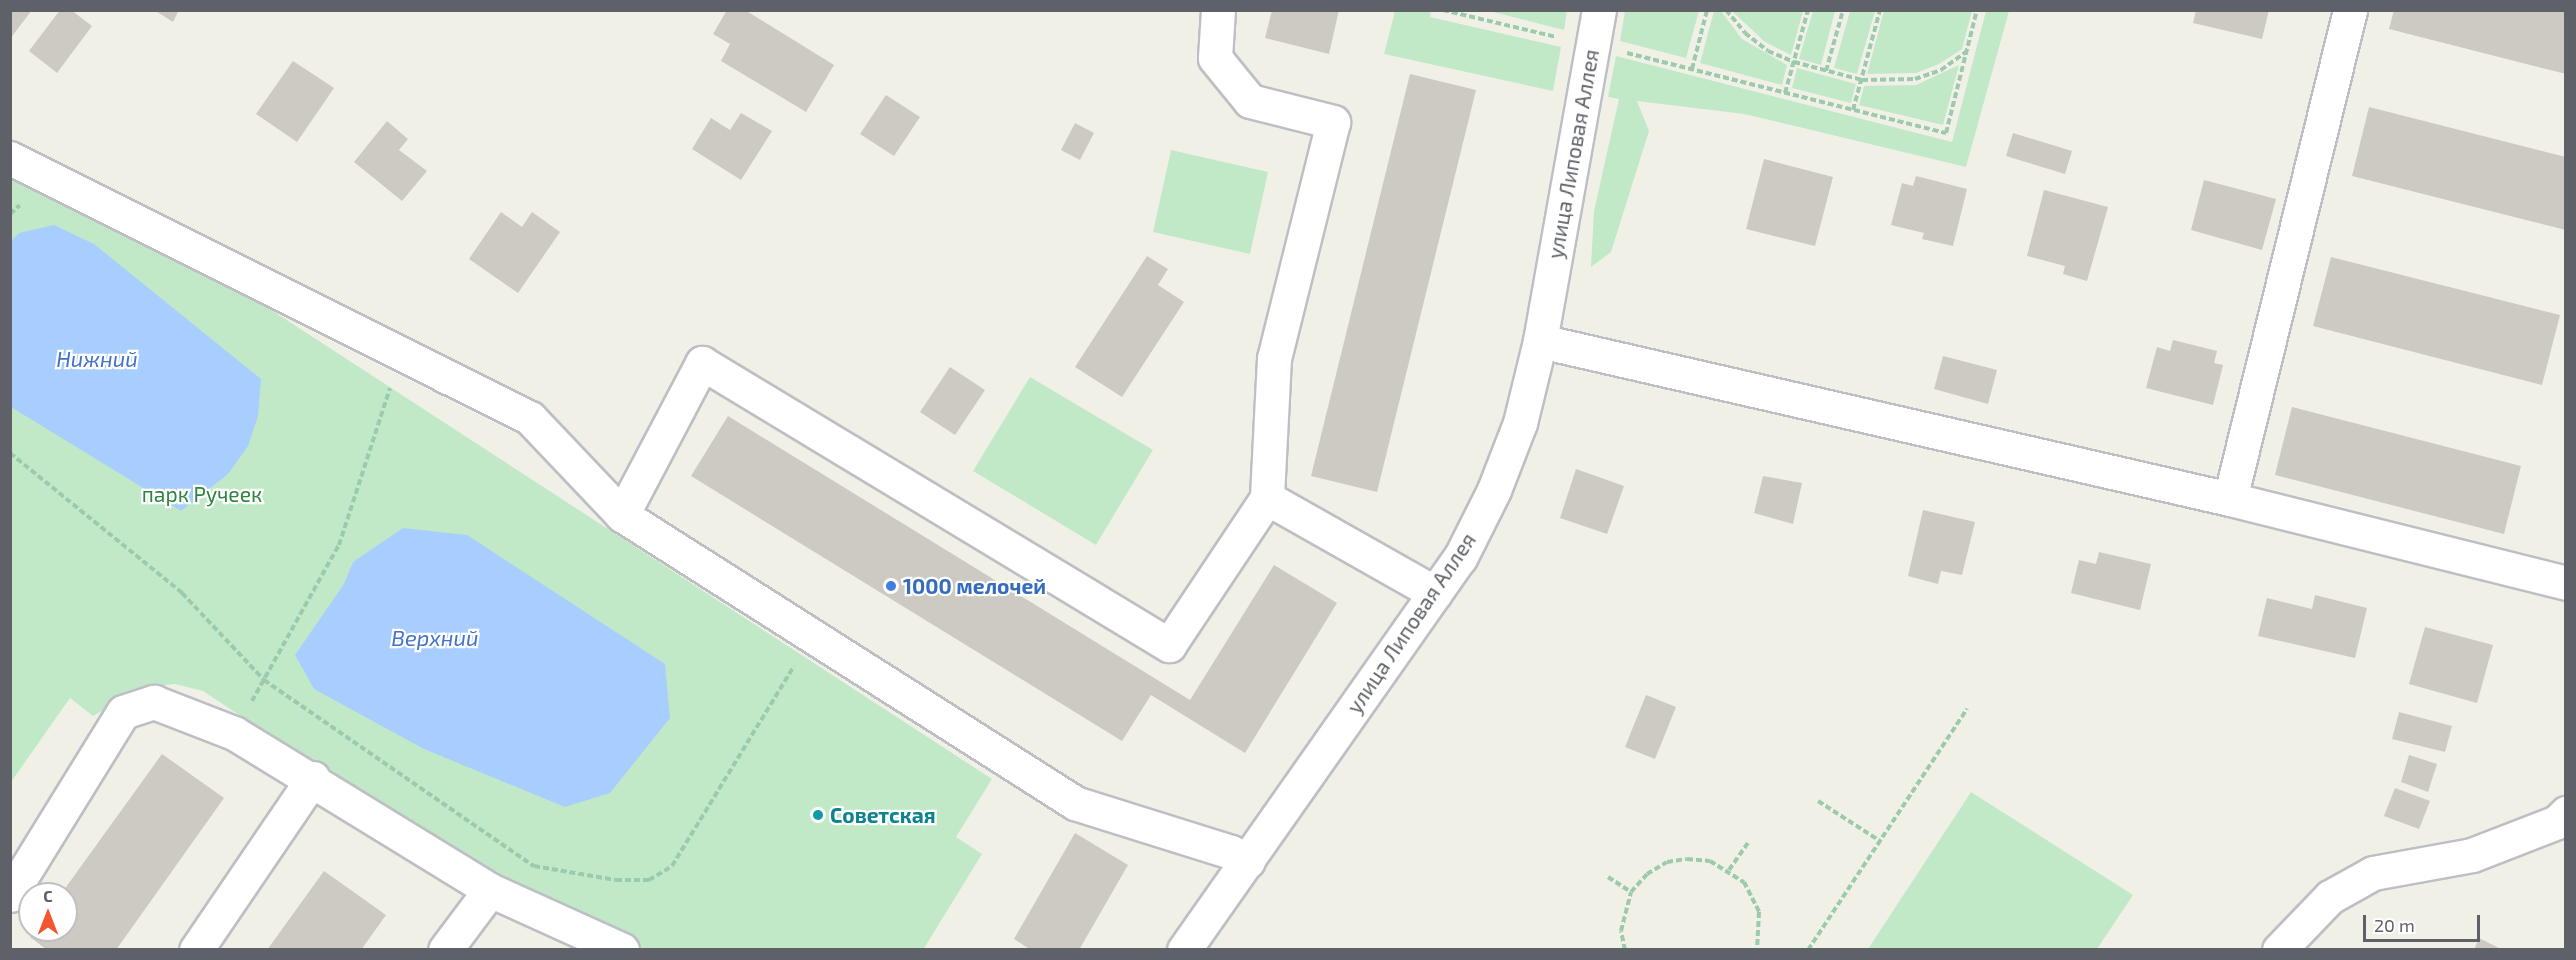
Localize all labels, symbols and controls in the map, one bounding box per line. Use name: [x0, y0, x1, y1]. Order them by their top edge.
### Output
street label: улица Липовая Аллея: [1542, 47, 1604, 261]
water label: Нижний: [56, 346, 138, 372]
park label: парк Ручеек: [142, 481, 262, 507]
street label: улица Липовая Аллея: [1341, 528, 1481, 718]
place label: 1000 мелочей: [903, 573, 1046, 599]
marker: 1000 мелочей: [884, 579, 898, 593]
water label: Верхний: [391, 625, 479, 651]
place label: Советская: [830, 802, 936, 828]
marker: Советская: [811, 808, 825, 822]
north arrow: [18, 882, 78, 942]
text: С: [43, 886, 53, 905]
scale bar: [2366, 903, 2483, 941]
text: 20 m: [2374, 914, 2415, 936]

